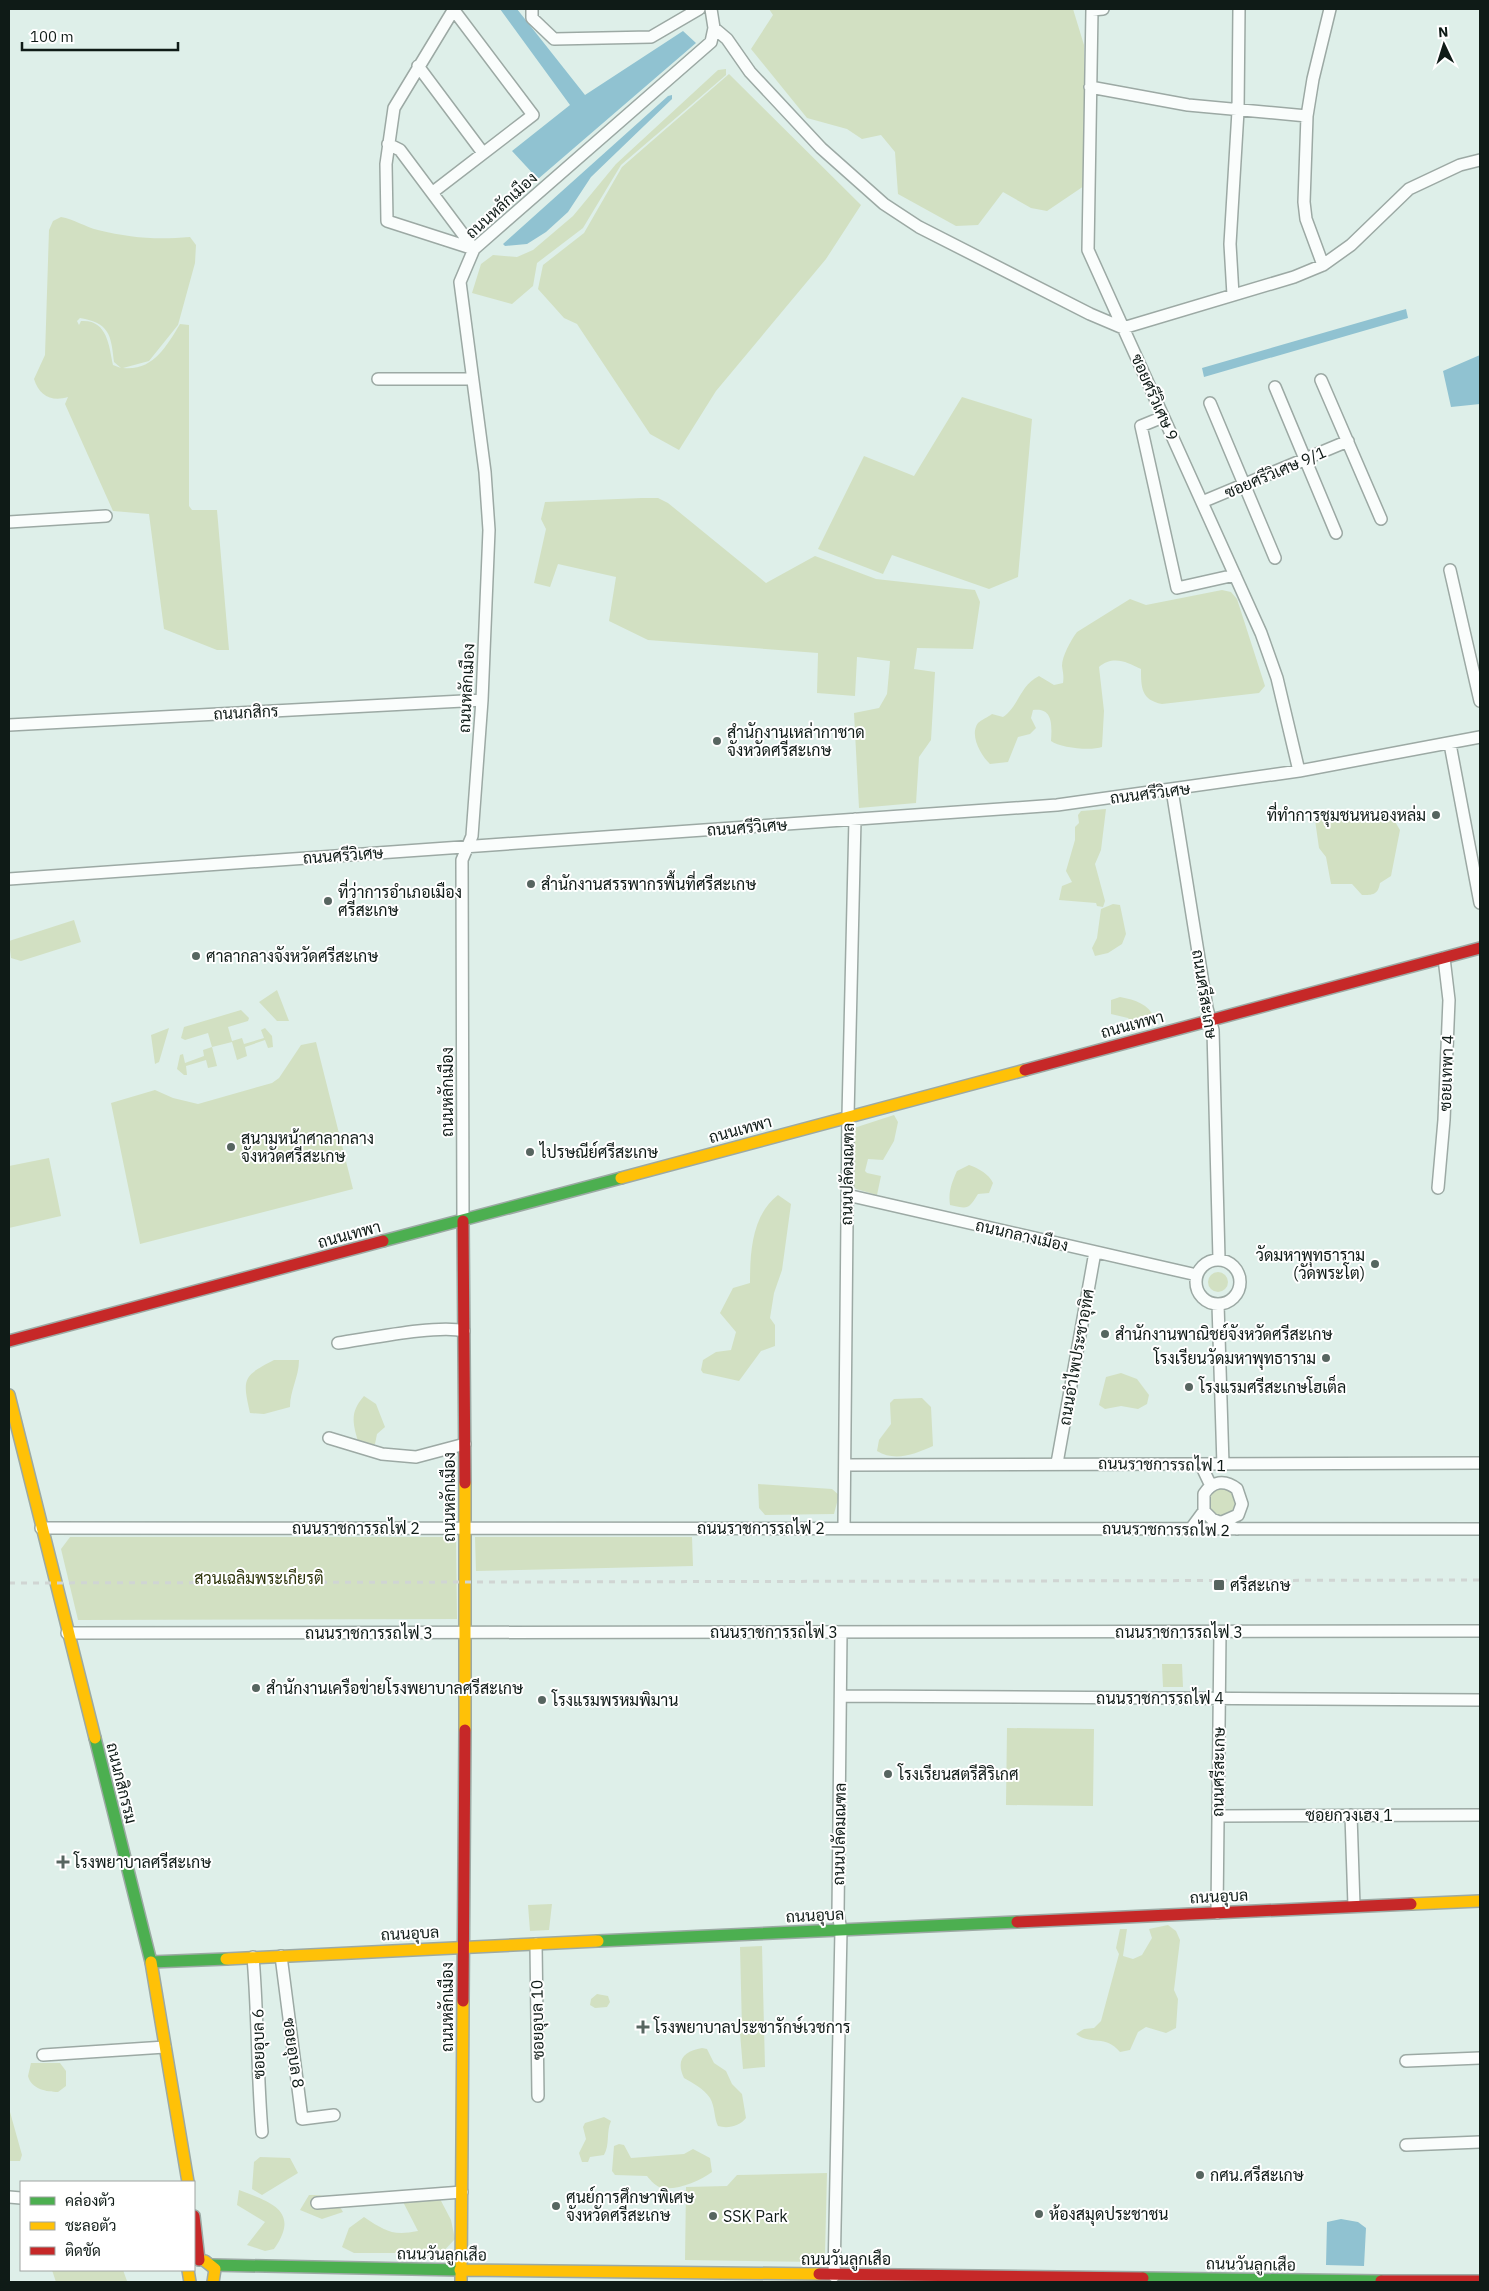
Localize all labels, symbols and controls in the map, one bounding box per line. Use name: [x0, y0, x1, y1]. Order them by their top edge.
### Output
scale bar: [22, 20, 179, 52]
north arrow: [1419, 20, 1469, 70]
text: N: [1437, 23, 1449, 41]
text: 100 m: [30, 27, 74, 46]
street label: ถนนหลักเมือง: [461, 168, 541, 242]
street label: ซอยศรีวิเศษ 9: [1127, 350, 1184, 443]
street label: ซอยศรีวิเศษ 9/1: [1221, 441, 1329, 502]
street label: ถนนหลักเมือง: [454, 643, 478, 733]
street label: ถนนกสิกร: [213, 700, 279, 724]
place label: สำนักงานเหล่ากาชาด จังหวัดศรีสะเกษ: [727, 722, 865, 760]
marker: สำนักงานเหล่ากาชาด จังหวัดศรีสะเกษ: [711, 735, 723, 747]
street label: ถนนศรีวิเศษ: [1109, 777, 1191, 808]
place label: ที่ทำการชุมชนหนองหล่ม: [1267, 801, 1426, 827]
marker: ที่ทำการชุมชนหนองหล่ม: [1430, 809, 1442, 821]
street label: ถนนศรีวิเศษ: [706, 813, 788, 840]
street label: ถนนศรีวิเศษ: [302, 841, 384, 868]
place label: สำนักงานสรรพากรพื้นที่ศรีสะเกษ: [541, 870, 756, 894]
place label: ที่ว่าการอำเภอเมือง ศรีสะเกษ: [338, 878, 462, 920]
marker: สำนักงานสรรพากรพื้นที่ศรีสะเกษ: [525, 878, 537, 890]
marker: ที่ว่าการอำเภอเมือง ศรีสะเกษ: [322, 895, 334, 907]
place label: ศาลากลางจังหวัดศรีสะเกษ: [206, 945, 378, 966]
street label: ถนนศรีสะเกษ: [1188, 948, 1223, 1040]
marker: ศาลากลางจังหวัดศรีสะเกษ: [190, 950, 202, 962]
street label: ถนนเทพา: [1098, 1006, 1166, 1042]
street label: ซอยเทพา 4: [1435, 1034, 1457, 1112]
street label: ถนนหลักเมือง: [437, 1047, 457, 1137]
street label: ถนนเทพา: [706, 1111, 774, 1147]
street label: ถนนปลัดมณฑล: [836, 1123, 858, 1225]
place label: สนามหน้าศาลากลาง จังหวัดศรีสะเกษ: [241, 1128, 374, 1166]
place label: ไปรษณีย์ศรีสะเกษ: [538, 1140, 658, 1162]
marker: สนามหน้าศาลากลาง จังหวัดศรีสะเกษ: [225, 1141, 237, 1153]
marker: ไปรษณีย์ศรีสะเกษ: [524, 1146, 536, 1158]
street label: ถนนกลางเมือง: [974, 1215, 1070, 1255]
street label: ถนนเทพา: [315, 1216, 383, 1252]
place label: วัดมหาพุทธาราม (วัดพระโต): [1256, 1245, 1365, 1283]
marker: วัดมหาพุทธาราม (วัดพระโต): [1369, 1258, 1381, 1270]
street label: ถนนอำไพประชาอุทิศ: [1053, 1287, 1100, 1427]
place label: สำนักงานพาณิชย์จังหวัดศรีสะเกษ: [1115, 1322, 1332, 1344]
marker: สำนักงานพาณิชย์จังหวัดศรีสะเกษ: [1099, 1328, 1111, 1340]
place label: โรงเรียนวัดมหาพุทธาราม: [1153, 1347, 1316, 1370]
marker: โรงเรียนวัดมหาพุทธาราม: [1320, 1352, 1332, 1364]
place label: โรงแรมศรีสะเกษโฮเต็ล: [1198, 1374, 1346, 1397]
marker: โรงแรมศรีสะเกษโฮเต็ล: [1183, 1381, 1195, 1393]
street label: ถนนหลักเมือง: [439, 1452, 459, 1542]
street label: ถนนราชการรถไฟ 1: [1098, 1452, 1226, 1475]
street label: ถนนราชการรถไฟ 2: [292, 1517, 420, 1538]
street label: ถนนราชการรถไฟ 2: [697, 1517, 825, 1538]
street label: ถนนราชการรถไฟ 2: [1102, 1517, 1230, 1540]
park label: สวนเฉลิมพระเกียรติ: [194, 1567, 324, 1588]
place label: ศรีสะเกษ: [1230, 1574, 1290, 1595]
marker: ศรีสะเกษ: [1212, 1578, 1226, 1592]
street label: ถนนราชการรถไฟ 3: [710, 1621, 838, 1642]
street label: ถนนราชการรถไฟ 3: [1115, 1621, 1243, 1642]
street label: ถนนราชการรถไฟ 3: [305, 1622, 433, 1643]
place label: สำนักงานเครือข่ายโรงพยาบาลศรีสะเกษ: [266, 1677, 523, 1698]
marker: สำนักงานเครือข่ายโรงพยาบาลศรีสะเกษ: [250, 1682, 262, 1694]
street label: ถนนราชการรถไฟ 4: [1096, 1687, 1224, 1708]
place label: โรงแรมพรหมพิมาน: [551, 1689, 678, 1710]
marker: โรงแรมพรหมพิมาน: [536, 1694, 548, 1706]
street label: ถนนศรีสะเกษ: [1206, 1727, 1229, 1817]
street label: ถนนกสิกรรม: [102, 1740, 142, 1826]
place label: โรงเรียนสตรีสิริเกศ: [897, 1763, 1019, 1784]
marker: โรงเรียนสตรีสิริเกศ: [882, 1768, 894, 1780]
street label: ถนนปลัดมณฑล: [828, 1783, 850, 1885]
street label: ซอยกวงเฮง 1: [1305, 1805, 1393, 1825]
place label: โรงพยาบาลศรีสะเกษ: [73, 1851, 211, 1872]
marker: โรงพยาบาลศรีสะเกษ: [56, 1855, 70, 1869]
street label: ถนนอุบล: [1189, 1884, 1249, 1910]
street label: ถนนอุบล: [785, 1903, 845, 1929]
street label: ถนนอุบล: [380, 1921, 440, 1947]
street label: ถนนหลักเมือง: [437, 1962, 457, 2052]
street label: ซอยอุบล 10: [526, 1980, 550, 2060]
street label: ซอยอุบล 6: [247, 2008, 271, 2080]
place label: โรงพยาบาลประชารักษ์เวชการ: [653, 2015, 851, 2037]
street label: ซอยอุบล 8: [277, 2017, 309, 2090]
marker: โรงพยาบาลประชารักษ์เวชการ: [636, 2020, 650, 2034]
place label: กศน.ศรีสะเกษ: [1210, 2164, 1304, 2185]
marker: กศน.ศรีสะเกษ: [1194, 2169, 1206, 2181]
legend: [20, 2181, 195, 2271]
place label: ศูนย์การศึกษาพิเศษ จังหวัดศรีสะเกษ: [566, 2185, 694, 2225]
text: คล่องตัว: [65, 2191, 115, 2210]
marker: ศูนย์การศึกษาพิเศษ จังหวัดศรีสะเกษ: [550, 2200, 562, 2212]
place label: ห้องสมุดประชาชน: [1049, 2204, 1169, 2226]
place label: SSK Park: [723, 2206, 788, 2226]
marker: ห้องสมุดประชาชน: [1033, 2208, 1045, 2220]
marker: SSK Park: [707, 2210, 719, 2222]
text: ชะลอตัว: [65, 2216, 116, 2235]
text: ติดขัด: [65, 2241, 101, 2260]
street label: ถนนวันลูกเสือ: [397, 2243, 487, 2267]
street label: ถนนวันลูกเสือ: [801, 2249, 891, 2271]
street label: ถนนวันลูกเสือ: [1206, 2253, 1296, 2277]

